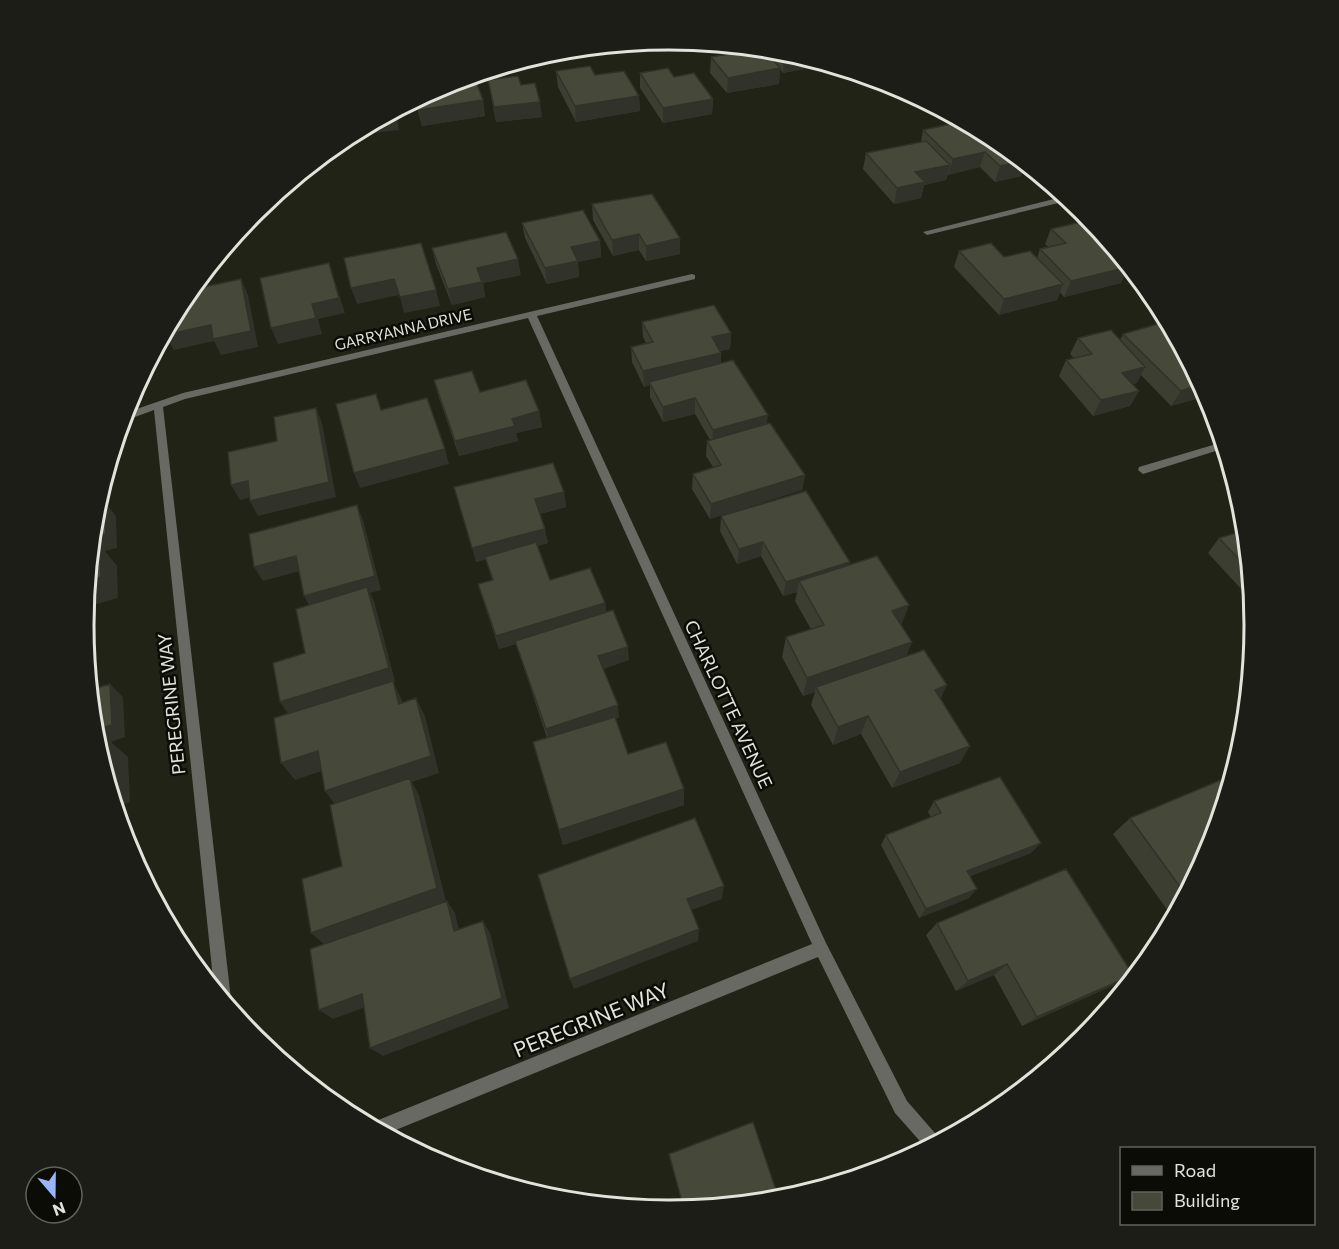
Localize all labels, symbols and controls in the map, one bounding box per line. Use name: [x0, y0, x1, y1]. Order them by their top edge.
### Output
street label: GARRYANNA DRIVE: [333, 304, 473, 354]
street label: CHARLOTTE AVENUE: [680, 616, 778, 792]
street label: PEREGRINE WAY: [153, 632, 189, 776]
street label: PEREGRINE WAY: [509, 976, 673, 1062]
legend: [1120, 1147, 1315, 1225]
text: Road: [1174, 1159, 1216, 1181]
north arrow: [24, 1165, 84, 1225]
text: Building: [1174, 1189, 1240, 1211]
text: N: [50, 1199, 68, 1221]

